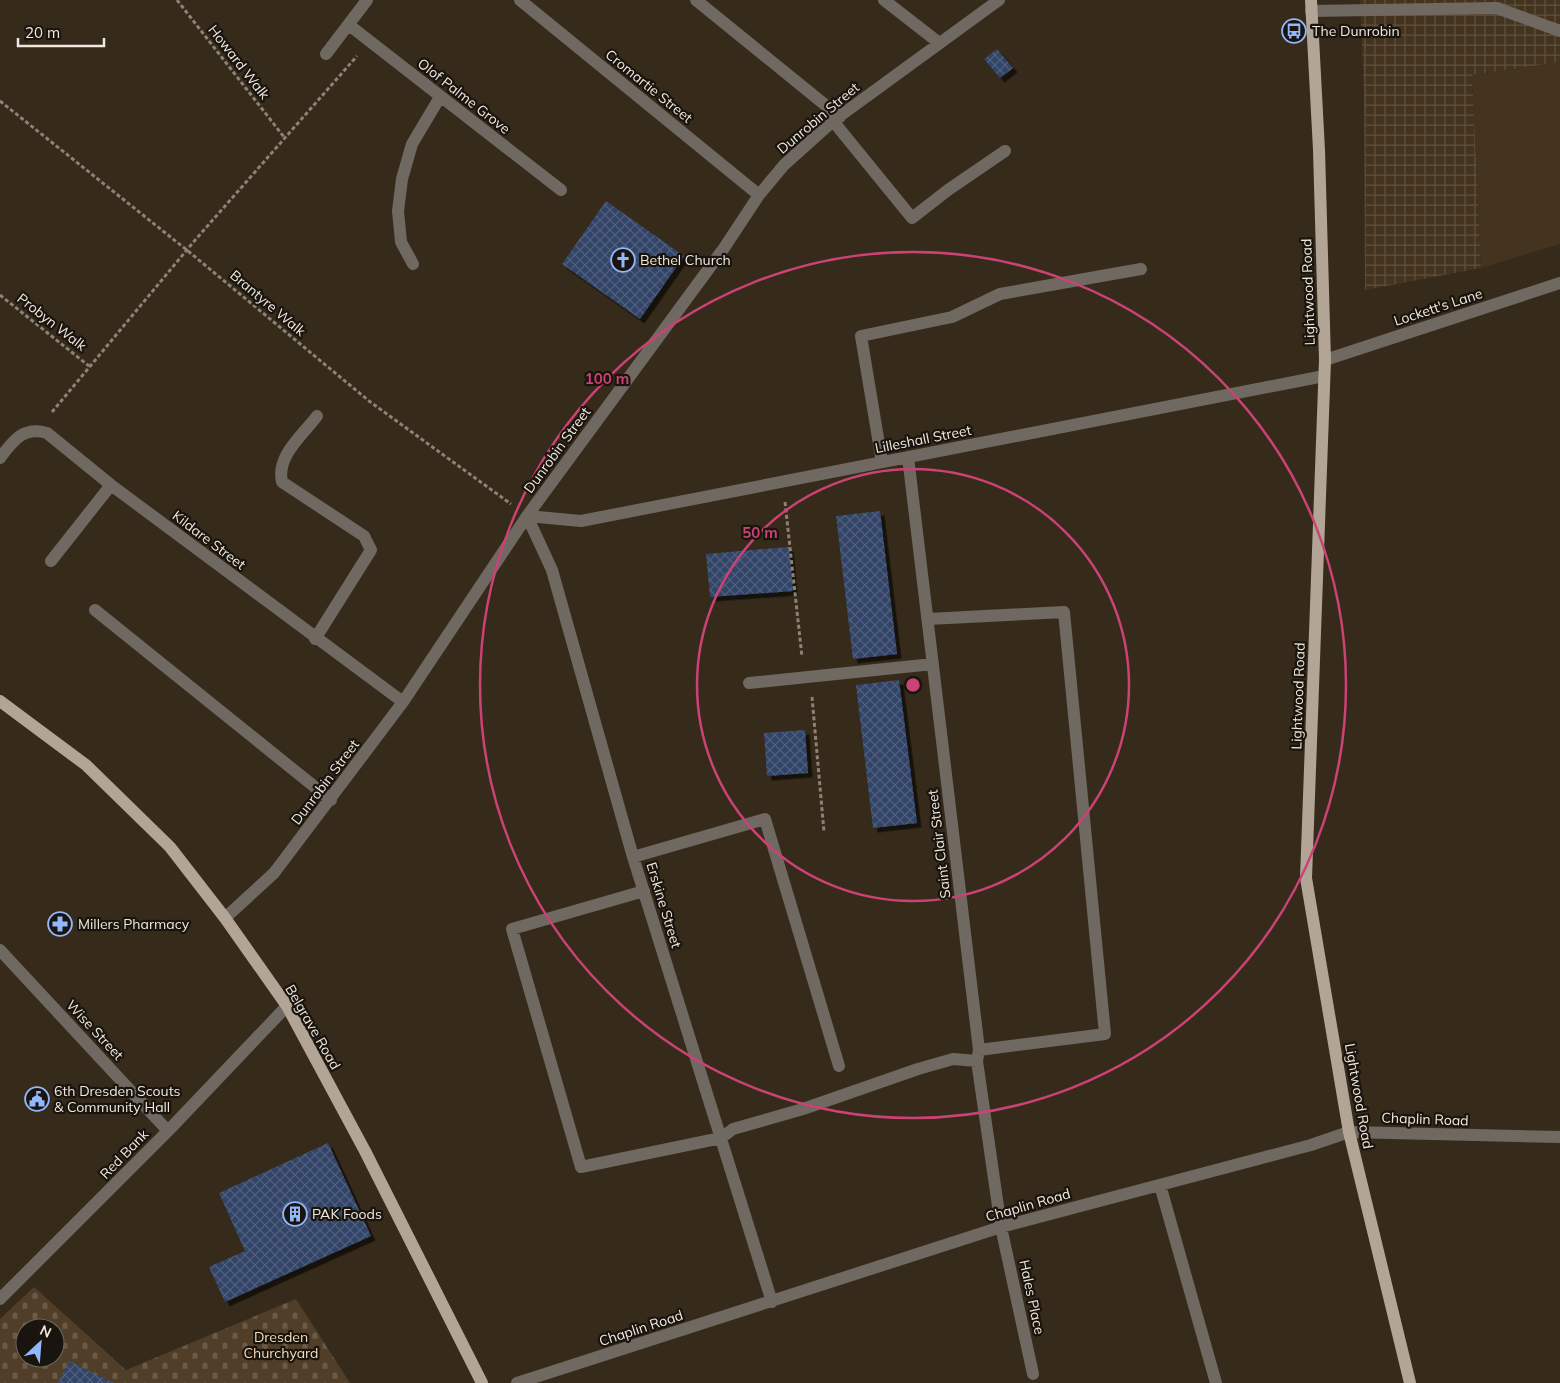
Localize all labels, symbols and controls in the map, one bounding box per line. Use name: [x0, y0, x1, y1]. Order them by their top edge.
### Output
scale bar: [18, 15, 104, 47]
bus stop icon: The Dunrobin: [1281, 18, 1307, 44]
street label: Howard Walk: [204, 21, 274, 104]
place label: The Dunrobin: [1312, 22, 1400, 40]
text: 20 m: [25, 23, 60, 42]
street label: Cromartie Street: [602, 45, 696, 127]
street label: Olof Palme Grove: [414, 54, 514, 138]
street label: Dunrobin Street: [773, 78, 863, 158]
street label: Lightwood Road: [1297, 238, 1319, 346]
church icon: Bethel Church: [610, 247, 636, 273]
place label: Bethel Church: [640, 251, 731, 269]
street label: Brantyre Walk: [226, 266, 310, 340]
street label: Lockett's Lane: [1391, 284, 1485, 330]
street label: Probyn Walk: [14, 289, 91, 355]
text: 100 m: [585, 369, 629, 388]
street label: Dunrobin Street: [520, 403, 594, 497]
street label: Lilleshall Street: [873, 421, 973, 457]
street label: Kildare Street: [169, 507, 249, 574]
text: 50 m: [742, 523, 778, 542]
street label: Lightwood Road: [1287, 642, 1309, 750]
centre of rings: [904, 676, 922, 694]
street label: Dunrobin Street: [287, 736, 363, 828]
street label: Saint Clair Street: [923, 789, 955, 899]
street label: Erskine Street: [642, 860, 686, 950]
pharmacy icon: Millers Pharmacy: [47, 911, 73, 937]
place label: Millers Pharmacy: [78, 915, 190, 933]
street label: Belgrave Road: [281, 981, 345, 1073]
street label: Wise Street: [63, 996, 128, 1064]
street label: Lightwood Road: [1341, 1042, 1377, 1150]
place label: 6th Dresden Scouts & Community Hall: [54, 1082, 181, 1116]
public building icon: 6th Dresden Scouts & Community Hall: [24, 1086, 50, 1112]
street label: Chaplin Road: [1381, 1108, 1469, 1130]
street label: Red Bank: [96, 1125, 153, 1183]
street label: Chaplin Road: [983, 1184, 1073, 1226]
building icon: PAK Foods: [282, 1201, 308, 1227]
place label: PAK Foods: [312, 1205, 382, 1223]
street label: Hales Place: [1015, 1258, 1049, 1336]
street label: Chaplin Road: [597, 1306, 685, 1350]
north arrow: [15, 1318, 65, 1368]
text: N: [37, 1321, 54, 1342]
park label: Dresden Churchyard: [243, 1328, 319, 1362]

